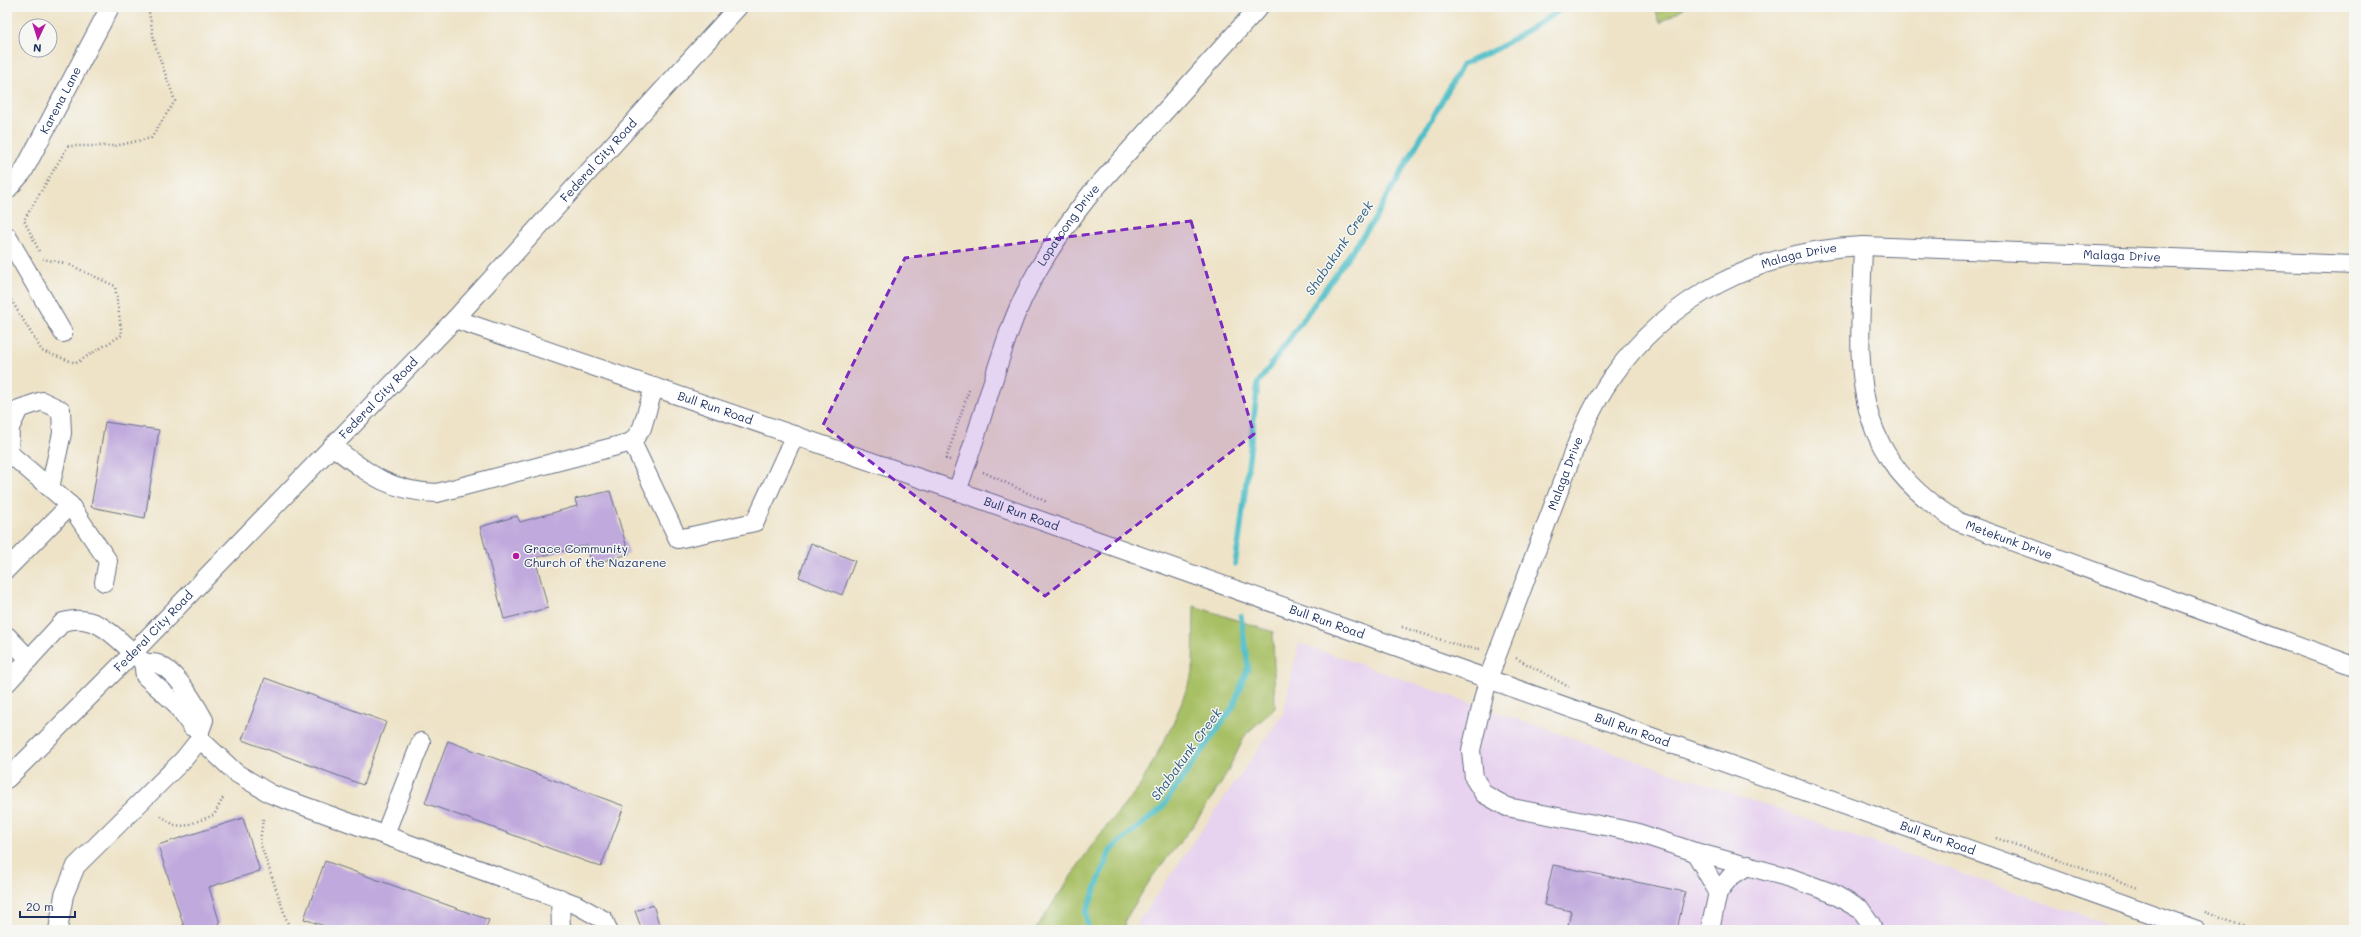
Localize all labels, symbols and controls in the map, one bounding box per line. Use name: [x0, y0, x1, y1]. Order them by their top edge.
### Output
north arrow: [18, 18, 58, 58]
text: N: [33, 41, 42, 56]
street label: Karena Lane: [35, 63, 84, 136]
street label: Federal City Road: [556, 115, 640, 205]
street label: Lopatcong Drive: [1033, 180, 1102, 269]
water label: Shabakunk Creek: [1301, 196, 1377, 298]
street label: Malaga Drive: [1759, 239, 1838, 272]
street label: Malaga Drive: [2083, 246, 2161, 265]
street label: Federal City Road: [335, 353, 421, 442]
street label: Bull Run Road: [676, 387, 756, 428]
street label: Malaga Drive: [1543, 434, 1586, 512]
street label: Bull Run Road: [982, 492, 1062, 534]
street label: Metekunk Drive: [1964, 516, 2055, 562]
place label: Grace Community Church of the Nazarene: [524, 540, 667, 570]
marker: Grace Community Church of the Nazarene: [511, 551, 521, 561]
street label: Federal City Road: [110, 586, 196, 675]
street label: Bull Run Road: [1287, 600, 1367, 642]
water label: Shabakunk Creek: [1146, 703, 1226, 803]
street label: Bull Run Road: [1593, 708, 1673, 750]
street label: Bull Run Road: [1898, 817, 1978, 858]
scale bar: [20, 893, 75, 919]
text: 20 m: [26, 898, 54, 914]

